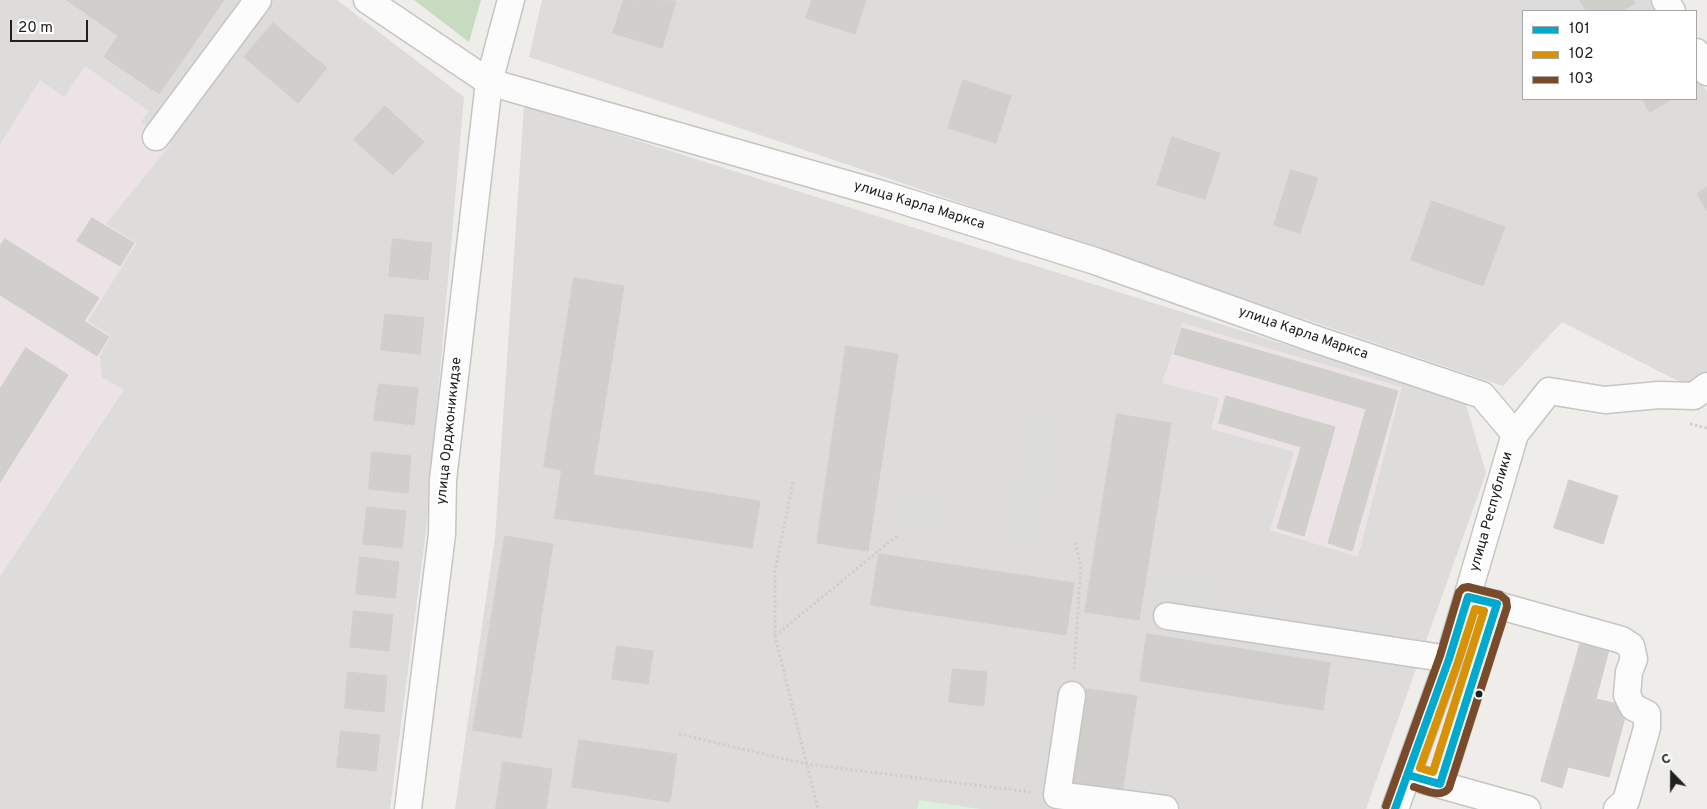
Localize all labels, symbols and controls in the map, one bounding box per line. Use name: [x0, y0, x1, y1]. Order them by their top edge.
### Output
scale bar: [12, 10, 90, 42]
legend: [1522, 10, 1697, 100]
text: 20 m: [18, 19, 53, 38]
text: 101: [1569, 20, 1590, 39]
text: 102: [1569, 45, 1593, 64]
text: 103: [1569, 70, 1593, 89]
street label: улица Карла Маркса: [851, 178, 987, 234]
street label: улица Карла Маркса: [1236, 304, 1370, 364]
street label: улица Орджоникидзе: [434, 356, 466, 506]
street label: улица Республики: [1467, 450, 1517, 574]
unlabelled marker: [1474, 689, 1484, 699]
north arrow: [1647, 749, 1697, 799]
text: С: [1659, 750, 1674, 769]

